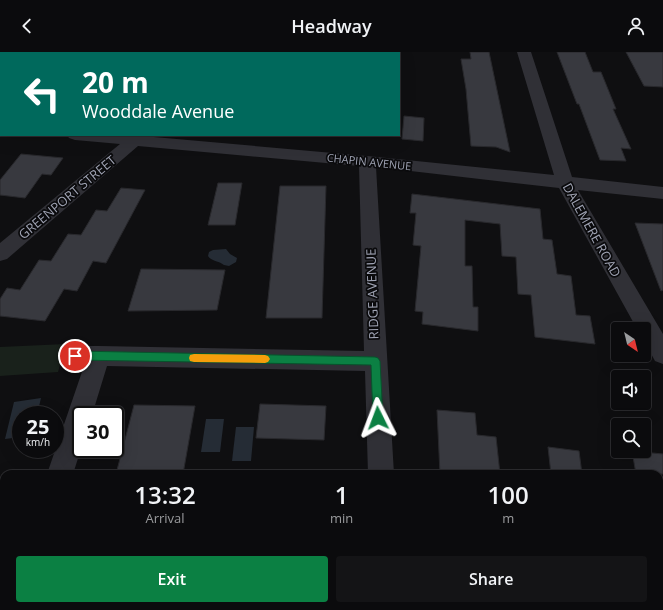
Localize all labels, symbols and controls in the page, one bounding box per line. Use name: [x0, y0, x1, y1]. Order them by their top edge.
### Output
text: Headway: [291, 14, 372, 38]
icon: back: [16, 15, 38, 37]
icon: person: [625, 15, 647, 37]
text: 20 m: [82, 63, 149, 101]
icon: left: [16, 68, 68, 120]
text: Wooddale Avenue: [82, 99, 234, 123]
street label: GREENPORT STREET: [14, 150, 120, 243]
street label: CHAPIN AVENUE: [326, 150, 412, 173]
street label: DALEMERE ROAD: [559, 180, 625, 280]
street label: RIDGE AVENUE: [361, 248, 383, 340]
north arrow: [611, 322, 651, 362]
map controls: [611, 322, 651, 458]
pin: [58, 339, 92, 373]
icon: arrive: [64, 345, 86, 367]
button: sound: [611, 370, 651, 410]
position arrow: [357, 397, 399, 439]
speed limit sign: 30: [72, 406, 124, 458]
text: 25: [27, 413, 49, 440]
button: search: [611, 418, 651, 458]
text: km/h: [26, 435, 50, 449]
text: 13:32: [134, 478, 196, 511]
text: 1: [335, 478, 349, 511]
text: 100: [488, 478, 529, 511]
text: Arrival: [145, 509, 185, 527]
text: min: [330, 509, 353, 527]
text: m: [502, 509, 514, 527]
button: Exit: [16, 556, 328, 602]
button: Share: [336, 556, 647, 602]

